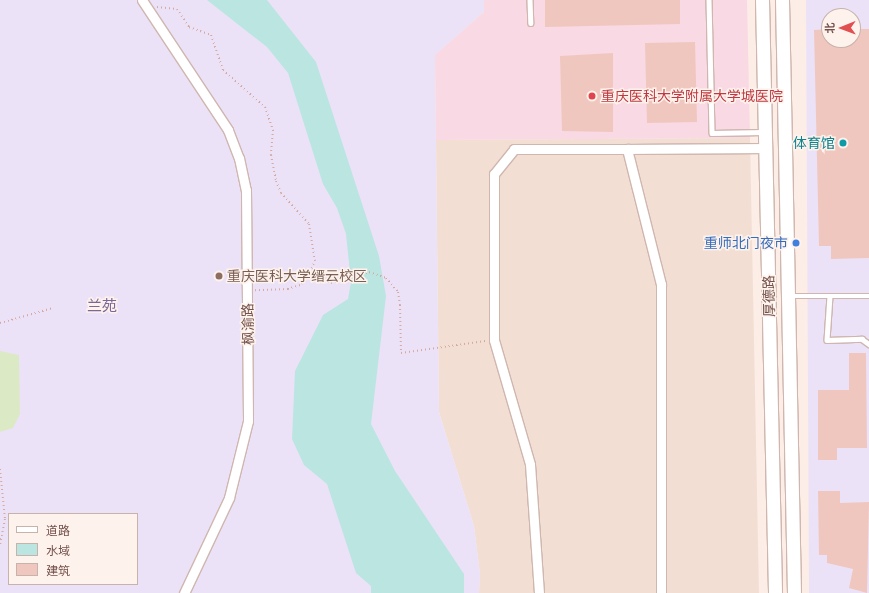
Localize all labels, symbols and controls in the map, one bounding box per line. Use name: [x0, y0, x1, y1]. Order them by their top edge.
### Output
north arrow: [821, 8, 861, 48]
text: 北: [823, 23, 837, 34]
place label: 重庆医科大学附属大学城医院: [601, 88, 783, 104]
marker: 重庆医科大学附属大学城医院: [586, 90, 598, 102]
place label: 体育馆: [793, 135, 835, 151]
marker: 体育馆: [838, 138, 848, 148]
place label: 重师北门夜市: [704, 235, 788, 251]
marker: 重师北门夜市: [791, 238, 801, 248]
place label: 重庆医科大学缙云校区: [227, 268, 367, 284]
marker: 重庆医科大学缙云校区: [214, 271, 224, 281]
street label: 厚德路: [760, 275, 778, 317]
district label: 兰苑: [87, 297, 117, 315]
street label: 枫渝路: [239, 303, 257, 345]
legend: [8, 513, 138, 585]
text: 道路: [46, 523, 70, 538]
text: 水域: [46, 543, 70, 558]
text: 建筑: [46, 563, 70, 578]

